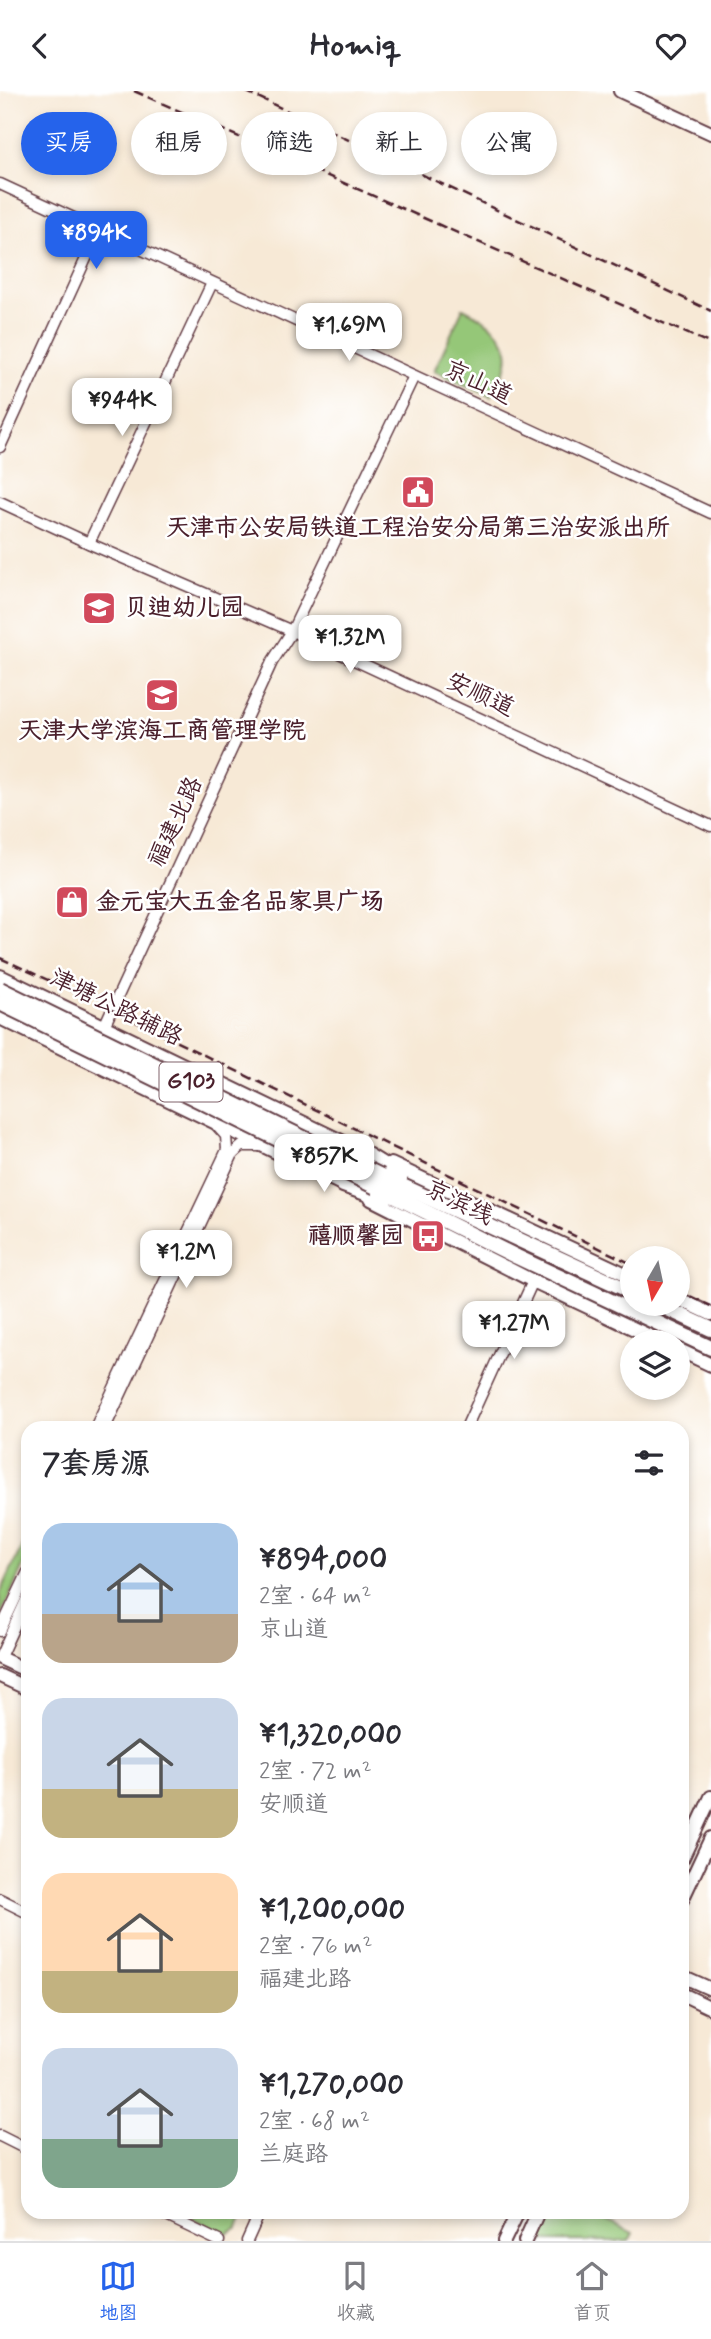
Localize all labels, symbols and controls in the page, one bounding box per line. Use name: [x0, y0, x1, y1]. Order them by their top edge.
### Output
text: Homiq: [310, 25, 401, 67]
icon: back: [21, 27, 59, 65]
icon: heart: [652, 27, 690, 65]
chip: 买房: [21, 112, 117, 175]
chip: 租房: [131, 112, 227, 175]
chip: 筛选: [241, 112, 337, 175]
chip: 新上: [351, 112, 447, 175]
chip: 公寓: [461, 112, 557, 175]
pin: ¥894K: [47, 211, 145, 271]
text: ¥894K: [61, 219, 131, 249]
pin: ¥1.69M: [292, 303, 406, 363]
text: ¥1.69M: [312, 311, 386, 341]
street label: 京山道: [439, 354, 517, 412]
pin: ¥944K: [73, 379, 171, 438]
text: ¥944K: [88, 386, 156, 416]
public building icon: 天津市公安局铁道工程治安分局第三治安派出所: [399, 473, 437, 511]
place label: 天津市公安局铁道工程治安分局第三治安派出所: [166, 513, 670, 544]
school or university icon: 贝迪幼儿园: [80, 589, 118, 627]
place label: 贝迪幼儿园: [124, 593, 244, 624]
pin: ¥1.32M: [293, 615, 407, 675]
text: ¥1.32M: [314, 623, 386, 653]
street label: 安顺道: [441, 666, 519, 724]
school or university icon: 天津大学滨海工商管理学院: [143, 676, 181, 714]
place label: 天津大学滨海工商管理学院: [18, 716, 306, 747]
street label: 福建北路: [142, 772, 210, 872]
shop icon: 金元宝大五金名品家具广场: [53, 883, 91, 921]
place label: 金元宝大五金名品家具广场: [96, 887, 384, 918]
street label: 津塘公路辅路: [44, 963, 188, 1053]
road number: G103: [160, 1063, 222, 1101]
pin: ¥857K: [275, 1135, 373, 1194]
text: ¥857K: [290, 1142, 358, 1172]
street label: 京滨线: [420, 1173, 498, 1233]
bus stop icon: 禧顺馨园: [409, 1217, 447, 1255]
place label: 禧顺馨园: [308, 1221, 404, 1252]
pin: ¥1.2M: [137, 1231, 235, 1290]
text: ¥1.2M: [156, 1238, 216, 1268]
north arrow: [620, 1246, 690, 1316]
map controls: [620, 1246, 690, 1400]
pin: ¥1.27M: [457, 1301, 571, 1361]
text: ¥1.27M: [478, 1309, 550, 1339]
button: layers: [620, 1330, 690, 1400]
icon: filters: [630, 1444, 668, 1482]
text: 7套房源: [42, 1445, 150, 1484]
text: ¥894,000: [259, 1540, 387, 1579]
icon: home: [98, 1551, 182, 1635]
text: 2室 · 64 m²: [259, 1582, 371, 1612]
text: 京山道: [259, 1615, 328, 1645]
text: ¥1,320,000: [259, 1715, 402, 1754]
icon: home: [98, 1726, 182, 1810]
text: 2室 · 72 m²: [259, 1757, 372, 1787]
text: 安顺道: [259, 1790, 328, 1820]
text: ¥1,200,000: [259, 1890, 405, 1929]
icon: home: [98, 1901, 182, 1985]
text: 2室 · 76 m²: [259, 1932, 372, 1962]
text: 福建北路: [259, 1965, 351, 1995]
text: ¥1,270,000: [259, 2065, 404, 2104]
icon: home: [98, 2076, 182, 2160]
text: 2室 · 68 m²: [259, 2107, 370, 2137]
text: 兰庭路: [259, 2140, 328, 2170]
tab: 地图: [99, 2257, 138, 2326]
tab: 收藏: [336, 2257, 375, 2326]
tab: 首页: [573, 2257, 612, 2326]

